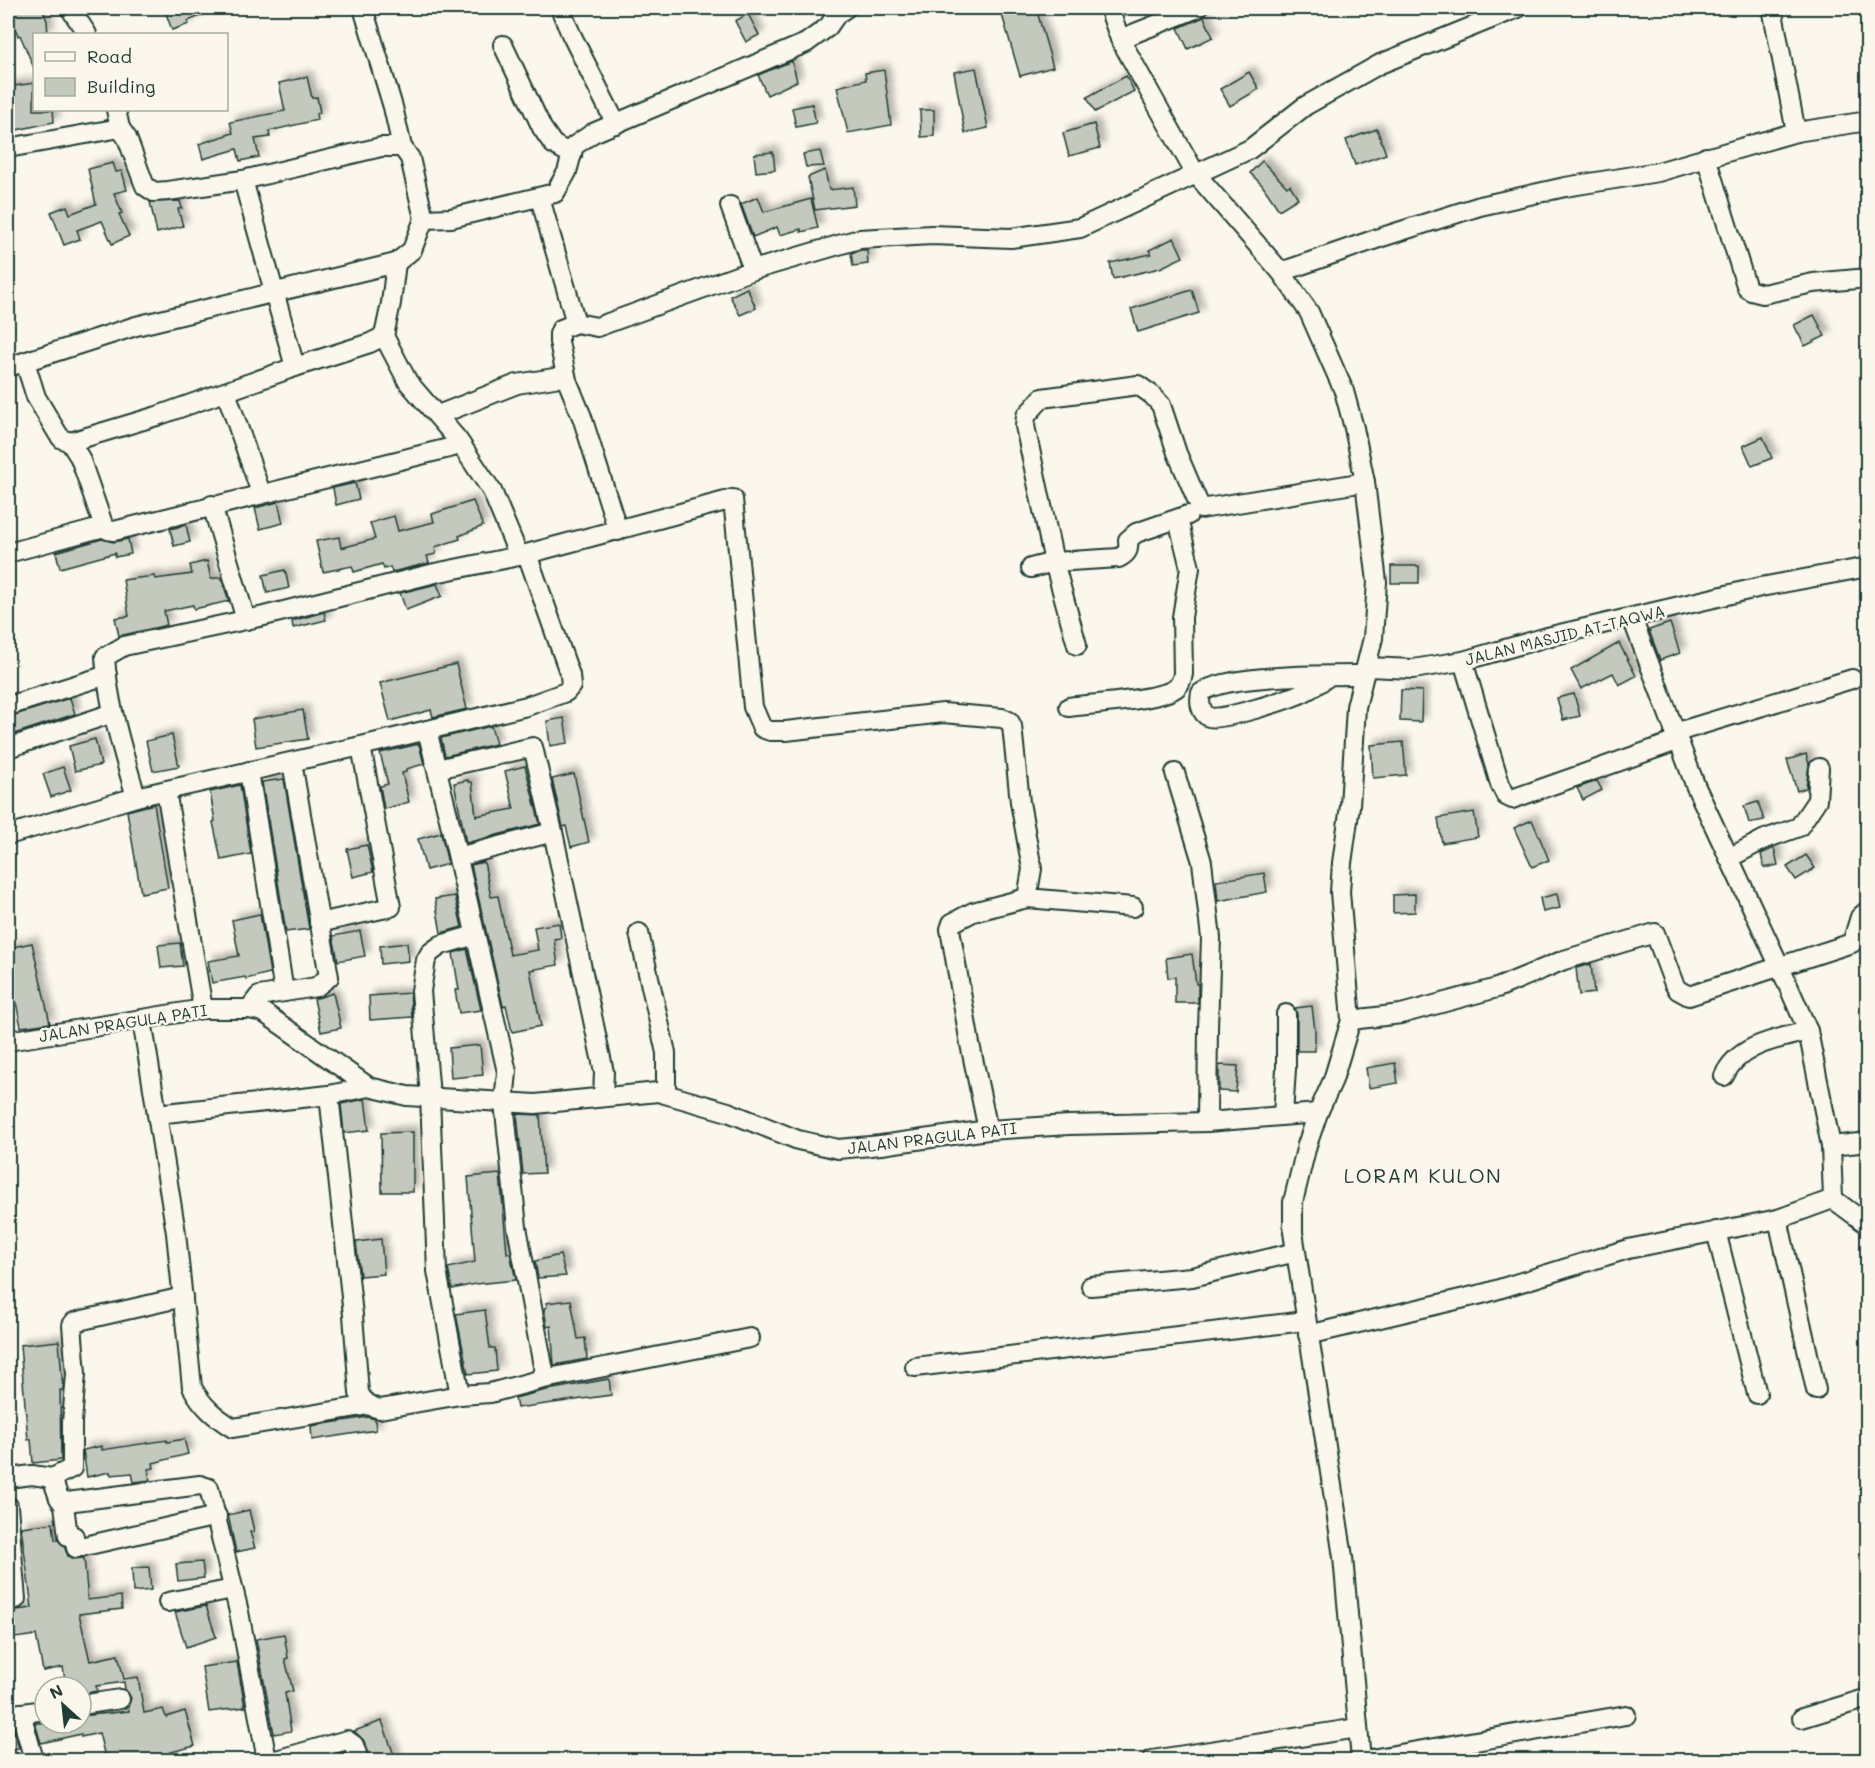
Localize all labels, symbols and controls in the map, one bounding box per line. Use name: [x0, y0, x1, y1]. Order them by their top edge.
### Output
legend: [33, 33, 228, 111]
text: Road: [87, 44, 132, 68]
text: Building: [87, 74, 155, 98]
street label: JALAN MASJID AT-TAQWA: [1463, 599, 1667, 670]
street label: JALAN PRAGULA PATI: [37, 999, 209, 1046]
street label: JALAN PRAGULA PATI: [846, 1117, 1018, 1158]
district label: LORAM KULON: [1344, 1162, 1502, 1188]
north arrow: [33, 1675, 93, 1735]
text: N: [46, 1679, 66, 1703]

